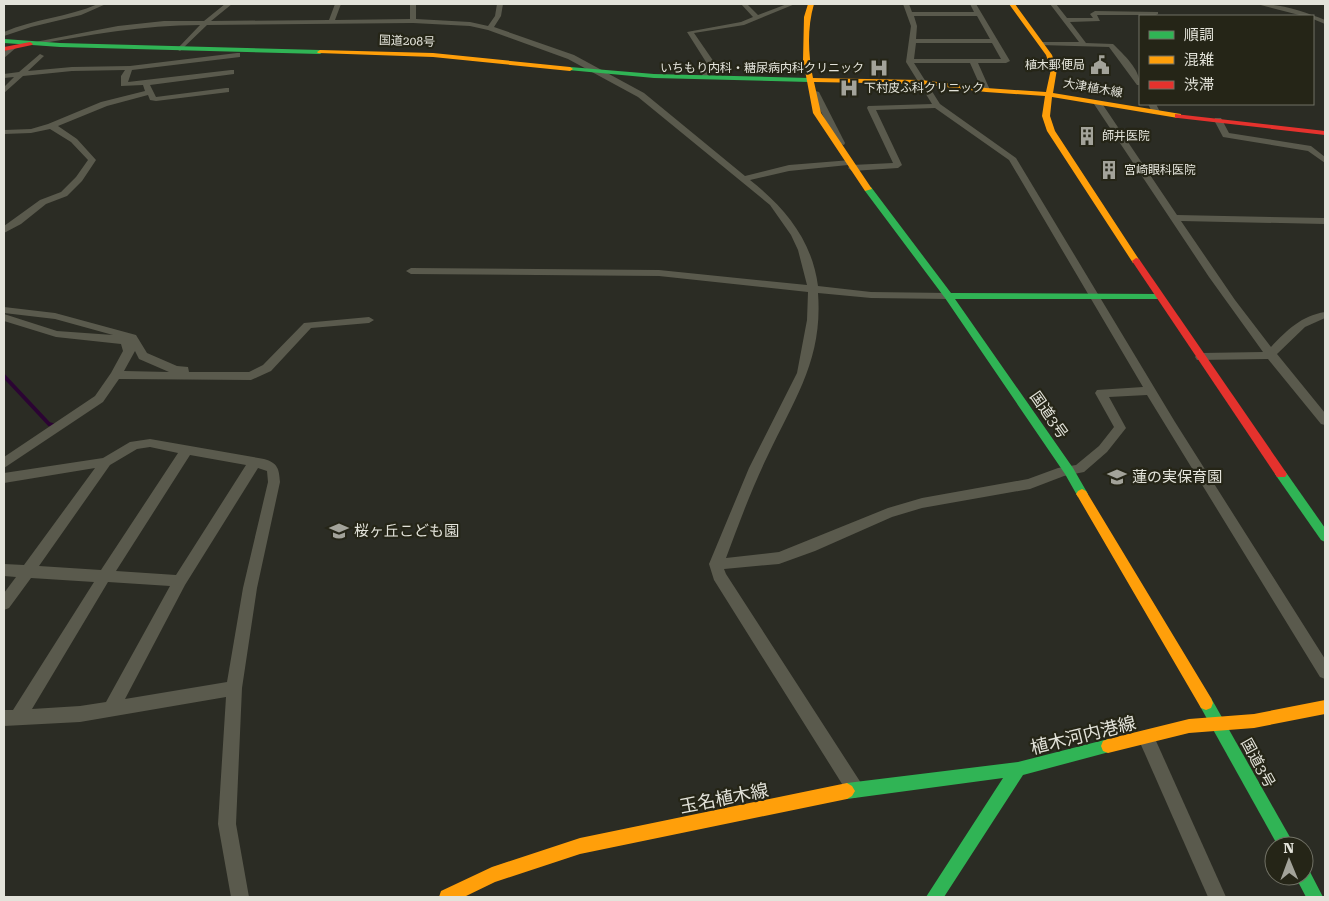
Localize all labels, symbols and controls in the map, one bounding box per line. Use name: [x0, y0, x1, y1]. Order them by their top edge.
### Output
legend: [1139, 15, 1314, 105]
text: 順調: [1184, 26, 1214, 44]
street label: 国道208号: [379, 33, 435, 49]
text: 混雑: [1184, 51, 1214, 69]
public building icon: 植木郵便局: [1089, 54, 1111, 76]
hospital icon: いちもり内科・糖尿病内科クリニック: [868, 57, 890, 79]
place label: 植木郵便局: [1025, 58, 1085, 72]
place label: いちもり内科・糖尿病内科クリニック: [660, 61, 864, 75]
street label: 大津植木線: [1062, 76, 1124, 100]
text: 渋滞: [1184, 76, 1214, 94]
hospital icon: 下村皮ふ科クリニック: [838, 77, 860, 99]
place label: 下村皮ふ科クリニック: [864, 81, 984, 95]
building icon: 師井医院: [1076, 125, 1098, 147]
place label: 師井医院: [1102, 129, 1150, 143]
building icon: 宮崎眼科医院: [1098, 159, 1120, 181]
place label: 宮崎眼科医院: [1124, 163, 1196, 177]
street label: 国道3号: [1026, 388, 1072, 442]
school or university icon: 蓮の実保育園: [1106, 466, 1128, 488]
place label: 蓮の実保育園: [1132, 468, 1222, 486]
school or university icon: 桜ヶ丘こども園: [328, 520, 350, 542]
place label: 桜ヶ丘こども園: [354, 522, 459, 540]
street label: 植木河内港線: [1028, 712, 1138, 758]
street label: 国道3号: [1237, 735, 1279, 791]
street label: 玉名植木線: [678, 779, 770, 817]
north arrow: [1264, 836, 1314, 886]
text: N: [1283, 840, 1295, 856]

